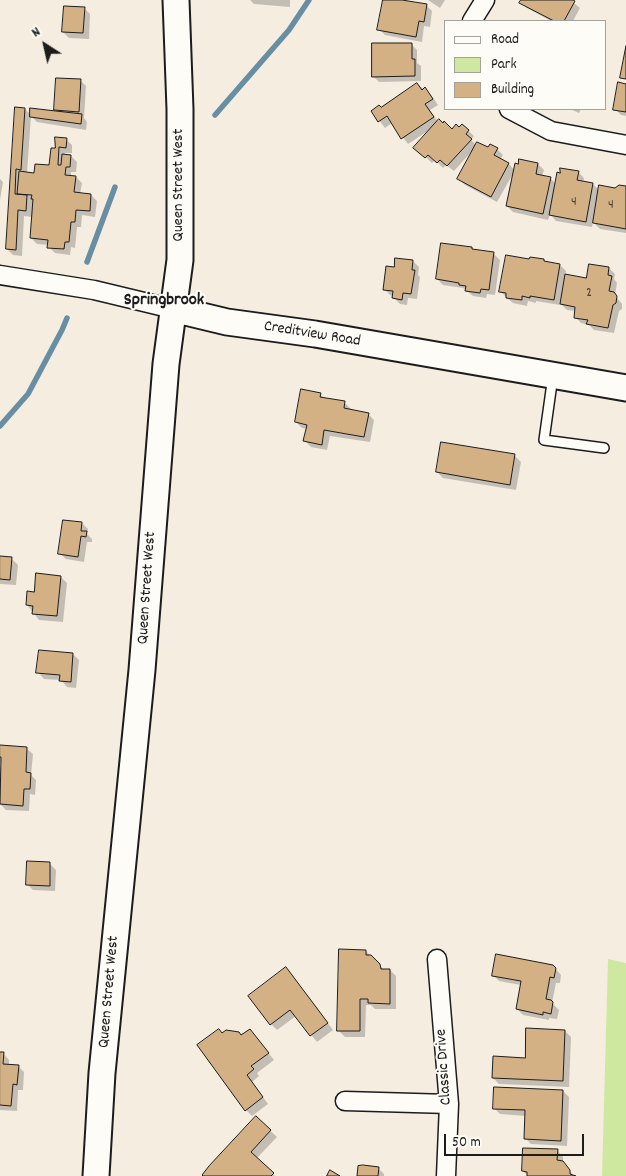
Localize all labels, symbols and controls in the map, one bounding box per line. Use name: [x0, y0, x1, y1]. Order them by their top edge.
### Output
north arrow: [20, 20, 70, 70]
legend: [444, 20, 606, 110]
text: N: [28, 23, 45, 43]
text: Road: [491, 29, 519, 51]
text: Park: [491, 54, 517, 76]
text: Building: [491, 79, 534, 101]
street label: Queen Street West: [170, 129, 190, 241]
house number: 4: [571, 195, 577, 211]
house number: 4: [608, 198, 614, 214]
house number: 2: [586, 286, 592, 302]
district label: Springbrook: [124, 291, 204, 313]
street label: Creditview Road: [262, 318, 362, 352]
street label: Queen Street West: [134, 531, 162, 645]
street label: Queen Street West: [96, 935, 124, 1049]
street label: Classic Drive: [433, 1028, 457, 1106]
scale bar: [446, 1124, 586, 1156]
text: 50 m: [452, 1132, 481, 1154]

